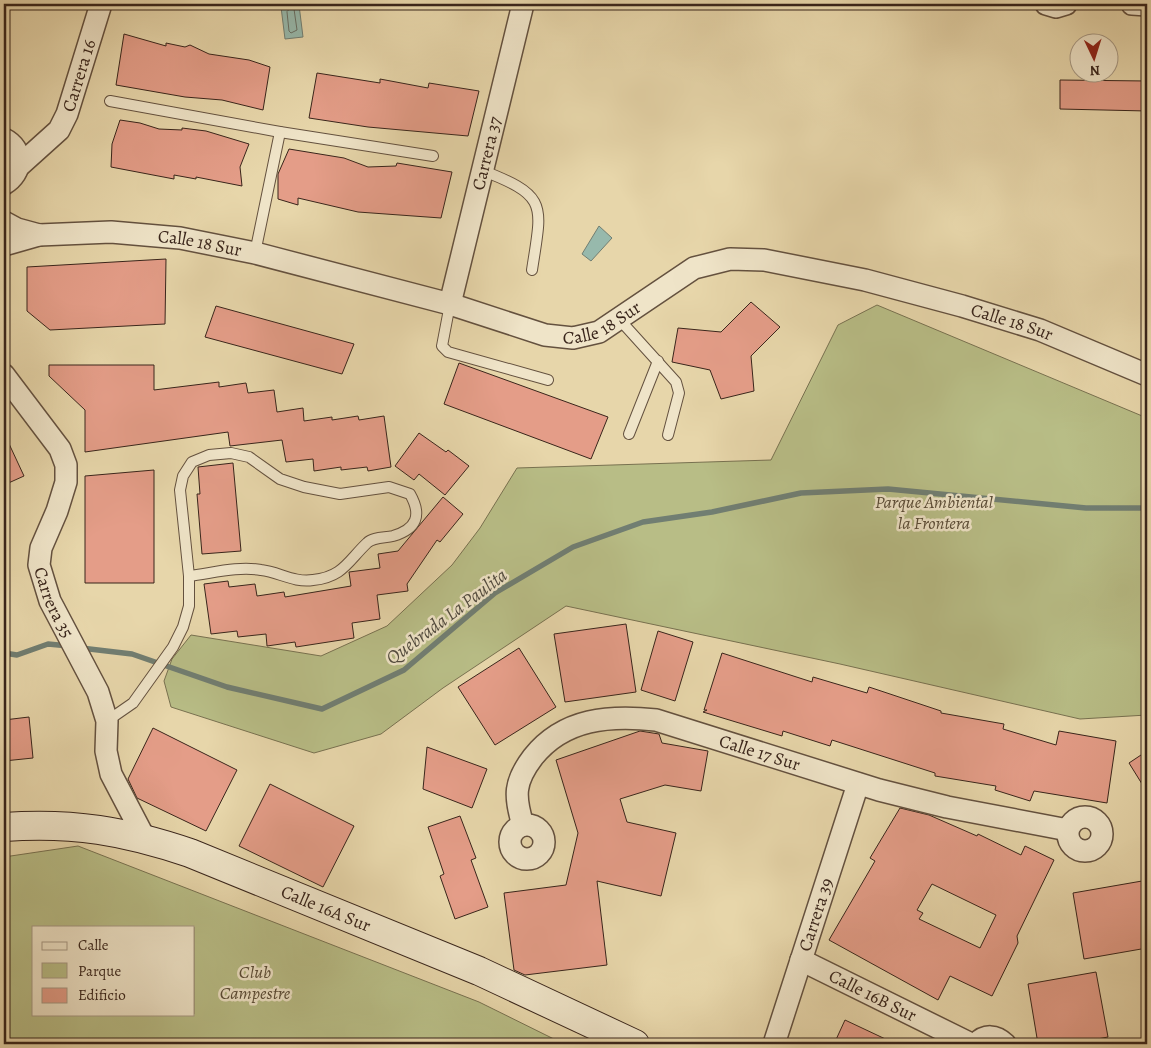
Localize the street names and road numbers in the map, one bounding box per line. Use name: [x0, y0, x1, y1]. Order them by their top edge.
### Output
street label: Carrera 16: [56, 36, 101, 115]
street label: Carrera 37: [466, 114, 507, 193]
street label: Calle 18 Sur: [157, 224, 244, 262]
street label: Calle 18 Sur: [562, 295, 645, 350]
street label: Calle 18 Sur: [968, 297, 1057, 346]
street label: Carrera 35: [28, 564, 79, 642]
street label: Calle 17 Sur: [716, 729, 803, 777]
street label: Carrera 39: [793, 875, 839, 954]
street label: Calle 16A Sur: [277, 879, 374, 938]
street label: Calle 16B Sur: [825, 964, 921, 1027]

